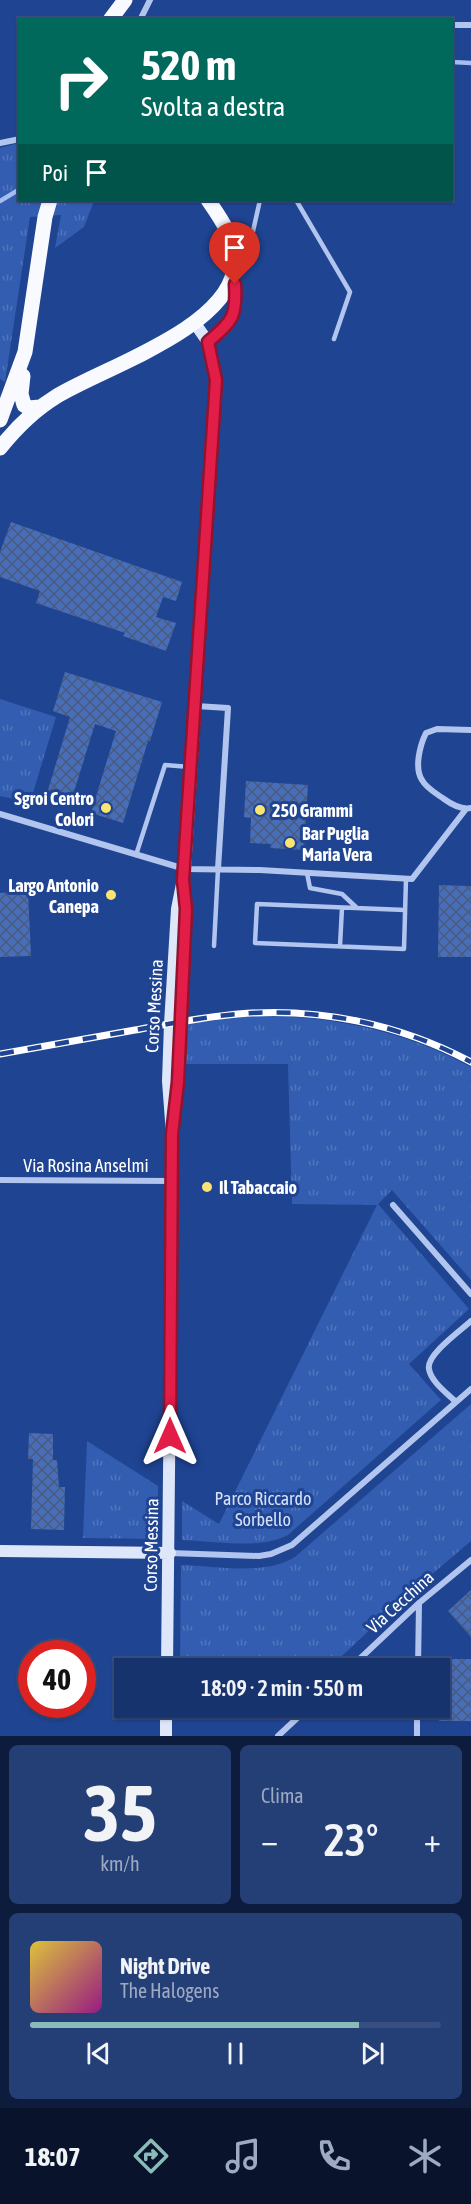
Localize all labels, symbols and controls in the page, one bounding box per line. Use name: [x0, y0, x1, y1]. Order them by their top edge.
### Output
text: 520 m: [141, 41, 236, 89]
icon: right: [42, 42, 120, 120]
text: Svolta a destra: [141, 91, 285, 122]
icon: arrive: [80, 156, 113, 189]
text: Poi: [42, 160, 68, 186]
pin: [209, 222, 260, 284]
icon: arrive: [218, 231, 251, 264]
place label: Sgroi Centro Colori: [14, 788, 94, 830]
place label: 250 Grammi: [272, 800, 353, 821]
marker: Sgroi Centro Colori: [99, 801, 113, 815]
marker: 250 Grammi: [253, 803, 267, 817]
place label: Bar Puglia Maria Vera: [302, 823, 373, 865]
marker: Bar Puglia Maria Vera: [283, 836, 297, 850]
place label: Largo Antonio Canepa: [8, 875, 99, 917]
marker: Largo Antonio Canepa: [104, 888, 118, 902]
street label: Corso Messina: [141, 959, 167, 1053]
street label: Via Rosina Anselmi: [23, 1155, 149, 1176]
place label: Il Tabaccaio: [219, 1177, 297, 1198]
marker: Il Tabaccaio: [200, 1180, 214, 1194]
position arrow: [138, 1404, 202, 1468]
park label: Parco Riccardo Sorbello: [215, 1488, 311, 1530]
street label: Corso Messina: [140, 1498, 162, 1592]
street label: Via Cecchina: [362, 1566, 438, 1638]
speed limit sign: 40: [18, 1640, 96, 1718]
text: 18:09 · 2 min · 550 m: [201, 1675, 363, 1701]
text: 35: [83, 1768, 157, 1858]
text: Clima: [261, 1784, 304, 1807]
text: 23°: [324, 1814, 378, 1866]
text: −: [261, 1821, 278, 1859]
text: +: [424, 1821, 441, 1859]
text: km/h: [100, 1852, 140, 1875]
text: Night Drive: [120, 1953, 210, 1979]
text: The Halogens: [120, 1979, 219, 2002]
icon: previous: [82, 2037, 115, 2070]
icon: pause: [219, 2037, 252, 2070]
icon: next: [356, 2037, 389, 2070]
icon: directions: [130, 2135, 172, 2177]
icon: music: [222, 2135, 264, 2177]
icon: phone: [313, 2135, 355, 2177]
icon: climate: [404, 2135, 446, 2177]
text: 18:07: [25, 2141, 81, 2172]

